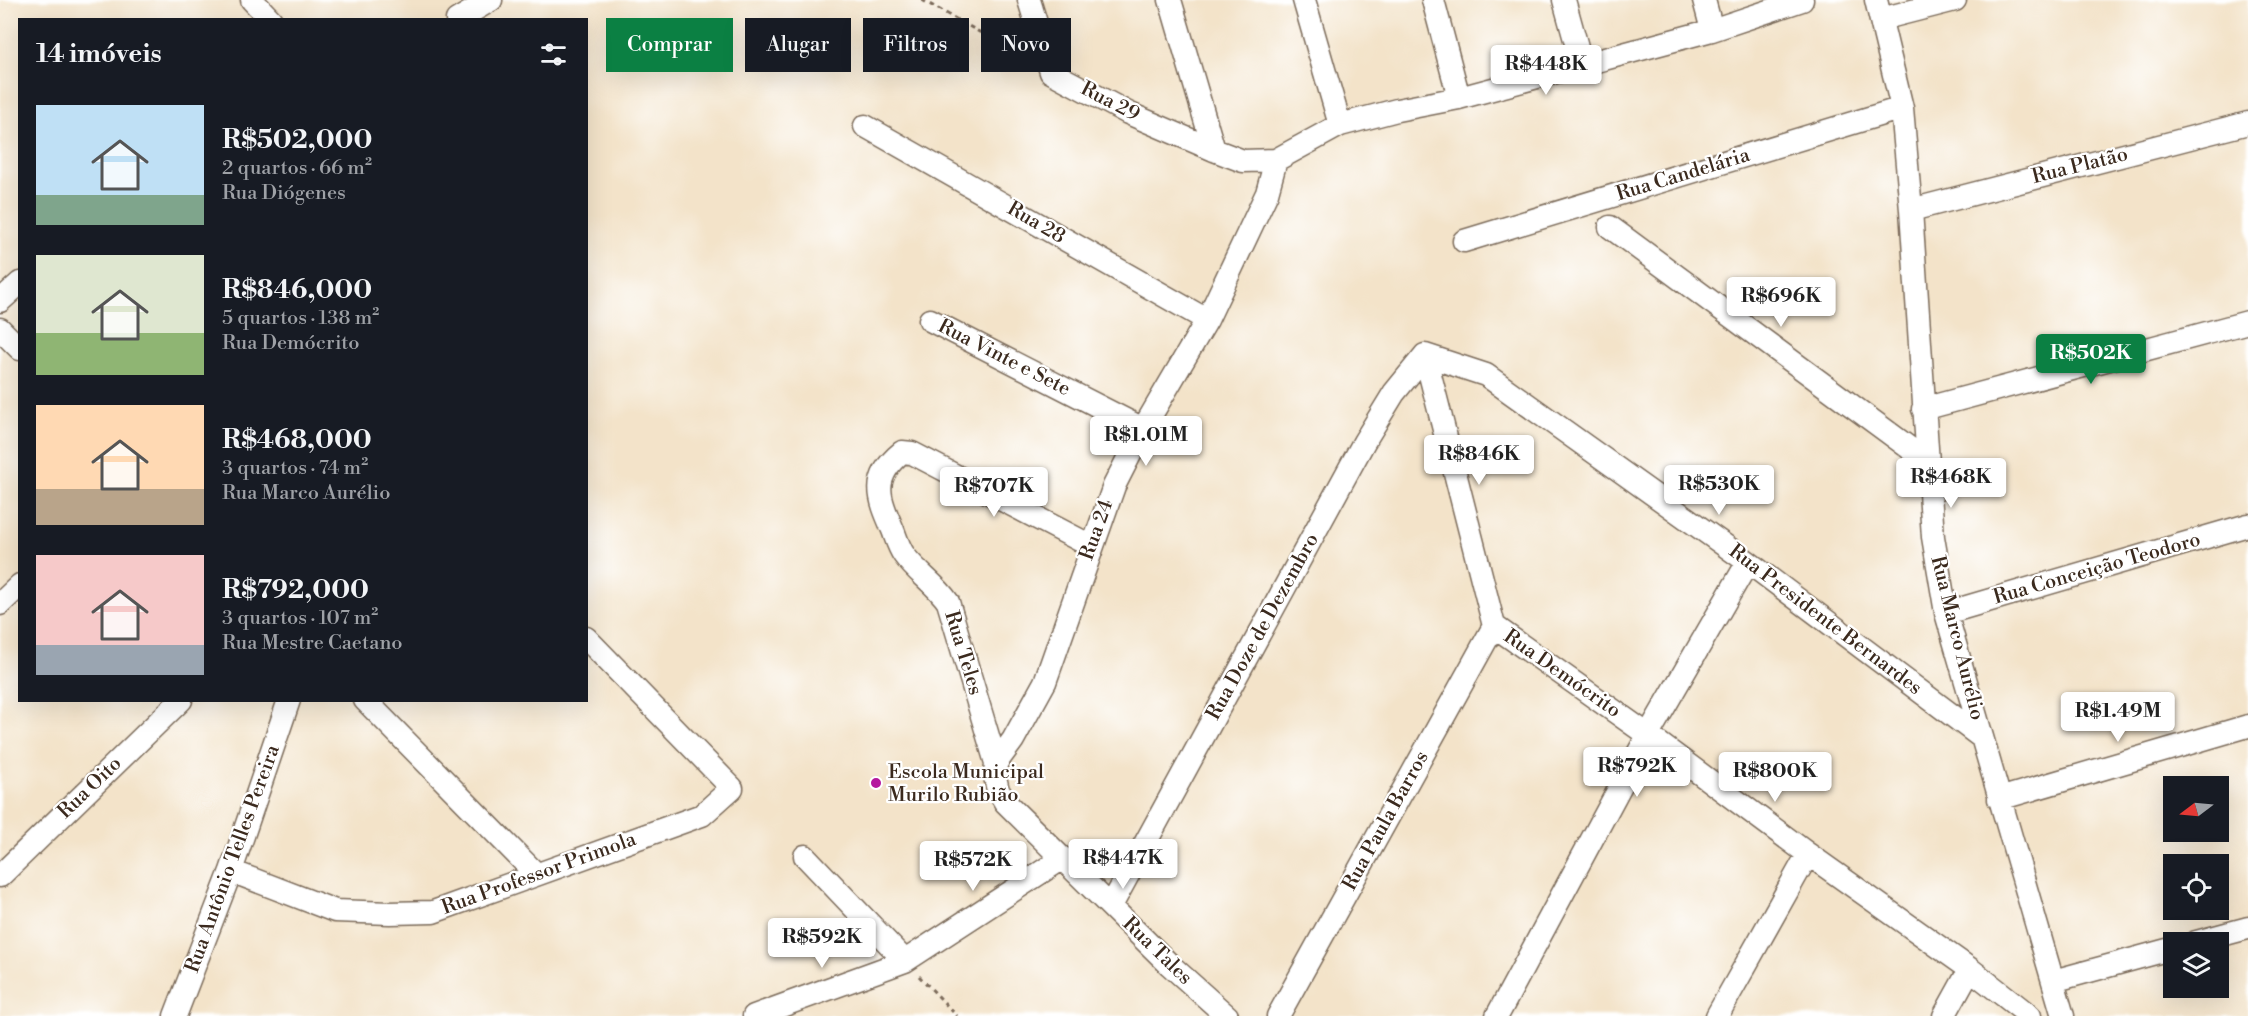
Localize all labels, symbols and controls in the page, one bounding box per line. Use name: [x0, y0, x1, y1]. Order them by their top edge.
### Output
chip: Comprar: [606, 18, 733, 72]
chip: Alugar: [745, 18, 851, 72]
chip: Filtros: [863, 18, 969, 72]
chip: Novo: [981, 18, 1071, 72]
text: 14 imóveis: [36, 38, 162, 70]
icon: filters: [537, 38, 570, 71]
pin: R$448K: [1497, 45, 1595, 96]
text: R$448K: [1505, 52, 1587, 77]
street label: Rua 29: [1076, 77, 1144, 127]
text: R$502,000: [222, 124, 372, 156]
icon: home: [84, 129, 156, 201]
street label: Rua Platão: [2029, 142, 2131, 190]
street label: Rua Candelária: [1613, 143, 1754, 207]
text: 2 quartos · 66 m²: [222, 156, 372, 181]
text: Rua Diógenes: [222, 181, 346, 206]
street label: Rua 28: [1002, 196, 1070, 250]
text: R$846,000: [222, 274, 372, 306]
pin: R$696K: [1732, 277, 1830, 328]
icon: home: [84, 279, 156, 351]
text: R$696K: [1741, 284, 1821, 309]
text: 5 quartos · 138 m²: [222, 306, 379, 331]
street label: Rua Vinte e Sete: [934, 314, 1074, 402]
text: Rua Demócrito: [222, 331, 359, 356]
pin: R$502K: [2042, 334, 2140, 385]
text: R$502K: [2050, 341, 2132, 366]
pin: R$1.01M: [1091, 416, 1201, 467]
text: R$1.01M: [1104, 423, 1188, 448]
text: R$468,000: [222, 424, 372, 456]
icon: home: [84, 429, 156, 501]
pin: R$846K: [1430, 435, 1528, 486]
text: R$846K: [1438, 442, 1520, 467]
text: 3 quartos · 74 m²: [222, 456, 368, 481]
pin: R$468K: [1902, 458, 2000, 509]
pin: R$530K: [1670, 465, 1768, 516]
text: R$468K: [1910, 465, 1992, 490]
pin: R$707K: [945, 467, 1043, 518]
text: R$530K: [1678, 472, 1760, 497]
text: R$707K: [954, 474, 1034, 499]
text: Rua Marco Aurélio: [222, 481, 390, 506]
street label: Rua 24: [1074, 496, 1120, 564]
street label: Rua Conceição Teodoro: [1990, 527, 2204, 611]
street label: Rua Doze de Dezembro: [1201, 529, 1325, 725]
street label: Rua Presidente Bernardes: [1723, 539, 1927, 701]
street label: Rua Marco Aurélio: [1924, 553, 1990, 723]
text: R$792,000: [222, 574, 369, 606]
icon: home: [84, 579, 156, 651]
text: 3 quartos · 107 m²: [222, 606, 378, 631]
street label: Rua Teles: [938, 608, 988, 698]
street label: Rua Demócrito: [1499, 624, 1625, 724]
text: Rua Mestre Caetano: [222, 631, 403, 656]
pin: R$1.49M: [2063, 692, 2173, 743]
text: R$1.49M: [2075, 699, 2161, 724]
street label: Rua Antônio Telles Pereira: [180, 741, 286, 976]
street label: Rua Paula Barros: [1337, 747, 1435, 895]
pin: R$792K: [1588, 747, 1686, 798]
street label: Rua Oito: [53, 751, 127, 825]
pin: R$800K: [1726, 752, 1824, 803]
text: R$792K: [1597, 754, 1677, 779]
text: R$800K: [1733, 759, 1817, 784]
place label: Escola Municipal Murilo Rubião: [888, 760, 1044, 808]
marker: Escola Municipal Murilo Rubião: [869, 776, 883, 790]
north arrow: [2163, 776, 2229, 842]
map controls: [2163, 776, 2229, 998]
street label: Rua Professor Primola: [438, 827, 640, 921]
pin: R$447K: [1074, 839, 1172, 890]
pin: R$572K: [924, 841, 1022, 892]
text: R$447K: [1083, 846, 1163, 871]
text: R$572K: [934, 848, 1012, 873]
button: locate: [2163, 854, 2229, 920]
street label: Rua Tales: [1117, 912, 1197, 990]
pin: R$592K: [773, 918, 871, 969]
text: R$592K: [782, 925, 862, 950]
button: layers: [2163, 932, 2229, 998]

